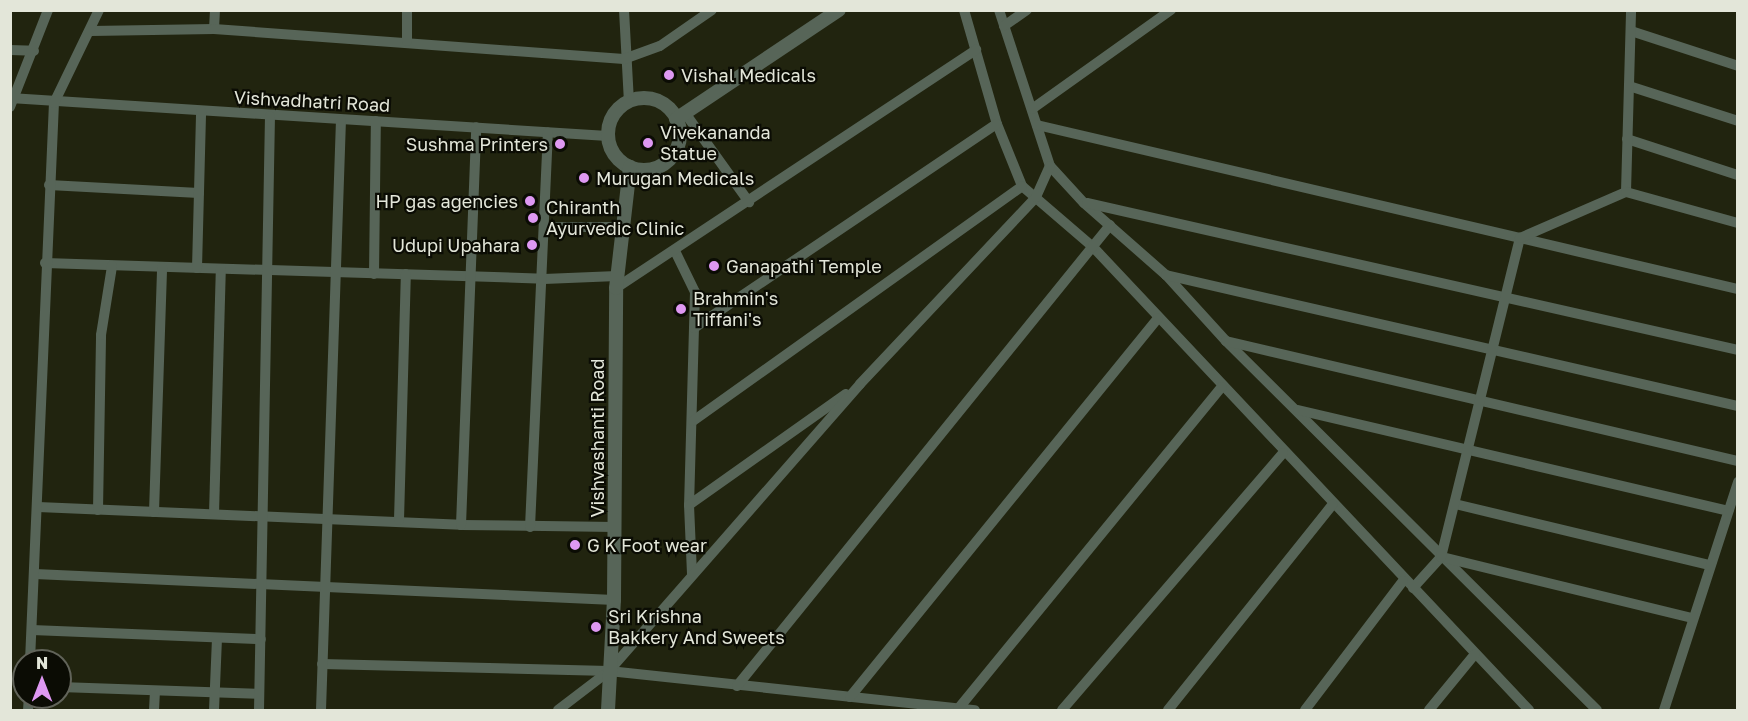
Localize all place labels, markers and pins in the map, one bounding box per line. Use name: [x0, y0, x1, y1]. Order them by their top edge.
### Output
place label: Vishal Medicals: [681, 64, 816, 86]
marker: Vishal Medicals: [662, 68, 676, 82]
place label: Vivekananda Statue: [660, 122, 771, 164]
place label: Sushma Printers: [406, 133, 548, 155]
marker: Vivekananda Statue: [641, 136, 655, 150]
marker: Sushma Printers: [553, 137, 567, 151]
place label: Murugan Medicals: [596, 167, 754, 189]
marker: Murugan Medicals: [577, 171, 591, 185]
place label: HP gas agencies: [375, 190, 518, 212]
marker: HP gas agencies: [523, 194, 537, 208]
place label: Chiranth Ayurvedic Clinic: [546, 197, 684, 240]
marker: Chiranth Ayurvedic Clinic: [524, 209, 542, 227]
place label: Udupi Upahara: [392, 234, 520, 256]
marker: Udupi Upahara: [525, 238, 539, 252]
place label: Ganapathi Temple: [726, 255, 882, 277]
marker: Ganapathi Temple: [707, 259, 721, 273]
place label: Brahmin's Tiffani's: [693, 288, 778, 330]
marker: Brahmin's Tiffani's: [674, 302, 688, 316]
place label: G K Foot wear: [587, 534, 707, 556]
marker: G K Foot wear: [568, 538, 582, 552]
place label: Sri Krishna Bakkery And Sweets: [608, 606, 785, 648]
marker: Sri Krishna Bakkery And Sweets: [589, 620, 603, 634]

